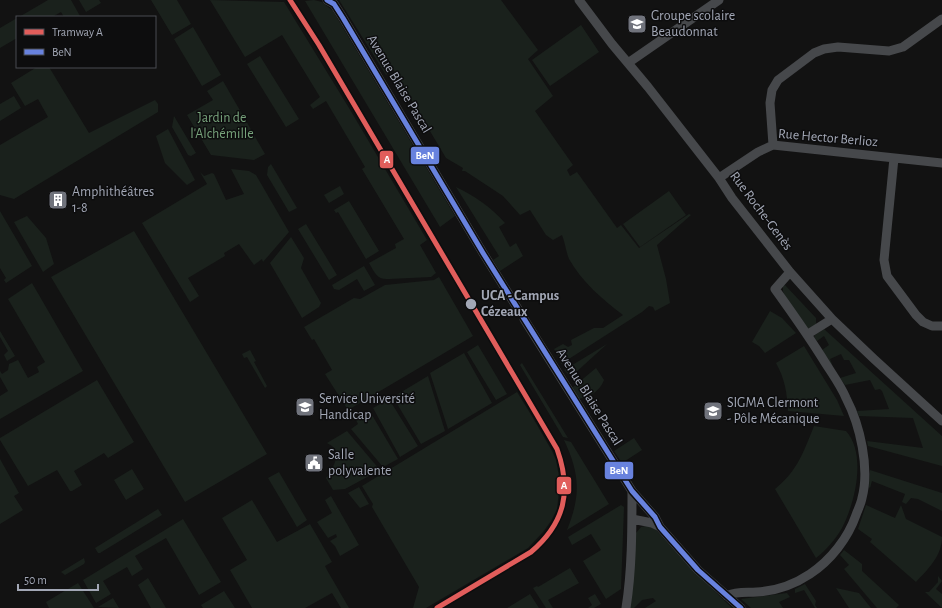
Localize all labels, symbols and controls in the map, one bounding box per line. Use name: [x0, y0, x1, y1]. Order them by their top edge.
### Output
place label: Groupe scolaire Beaudonnat: [651, 9, 735, 39]
school or university icon: Groupe scolaire Beaudonnat: [626, 13, 648, 35]
legend: [16, 16, 156, 68]
text: Tramway A: [52, 26, 103, 39]
street label: Avenue Blaise Pascal: [364, 33, 434, 135]
text: BeN: [52, 46, 72, 58]
park label: Jardin de l'Alchémille: [190, 111, 254, 141]
street label: Rue Hector Berlioz: [778, 127, 879, 149]
line badge: BeN: [410, 146, 440, 165]
line badge: A: [379, 150, 394, 169]
text: BeN: [416, 150, 434, 161]
text: A: [384, 154, 391, 165]
street label: Rue Roche-Genès: [727, 169, 795, 253]
place label: Amphithéâtres 1-8: [72, 185, 154, 215]
building icon: Amphithéâtres 1-8: [47, 189, 69, 211]
place label: UCA - Campus Cézeaux: [481, 289, 559, 319]
marker: UCA - Campus Cézeaux: [464, 297, 478, 311]
street label: Avenue Blaise Pascal: [553, 346, 625, 448]
place label: Service Université Handicap: [319, 392, 415, 422]
school or university icon: Service Université Handicap: [294, 396, 316, 418]
place label: SIGMA Clermont - Pôle Mécanique: [727, 396, 820, 426]
school or university icon: SIGMA Clermont - Pôle Mécanique: [702, 400, 724, 422]
place label: Salle polyvalente: [328, 448, 391, 478]
public building icon: Salle polyvalente: [303, 452, 325, 474]
line badge: BeN: [604, 461, 634, 480]
text: BeN: [610, 465, 628, 476]
line badge: A: [556, 476, 572, 495]
text: A: [561, 480, 568, 491]
scale bar: [18, 566, 98, 592]
text: 50 m: [24, 574, 47, 586]

